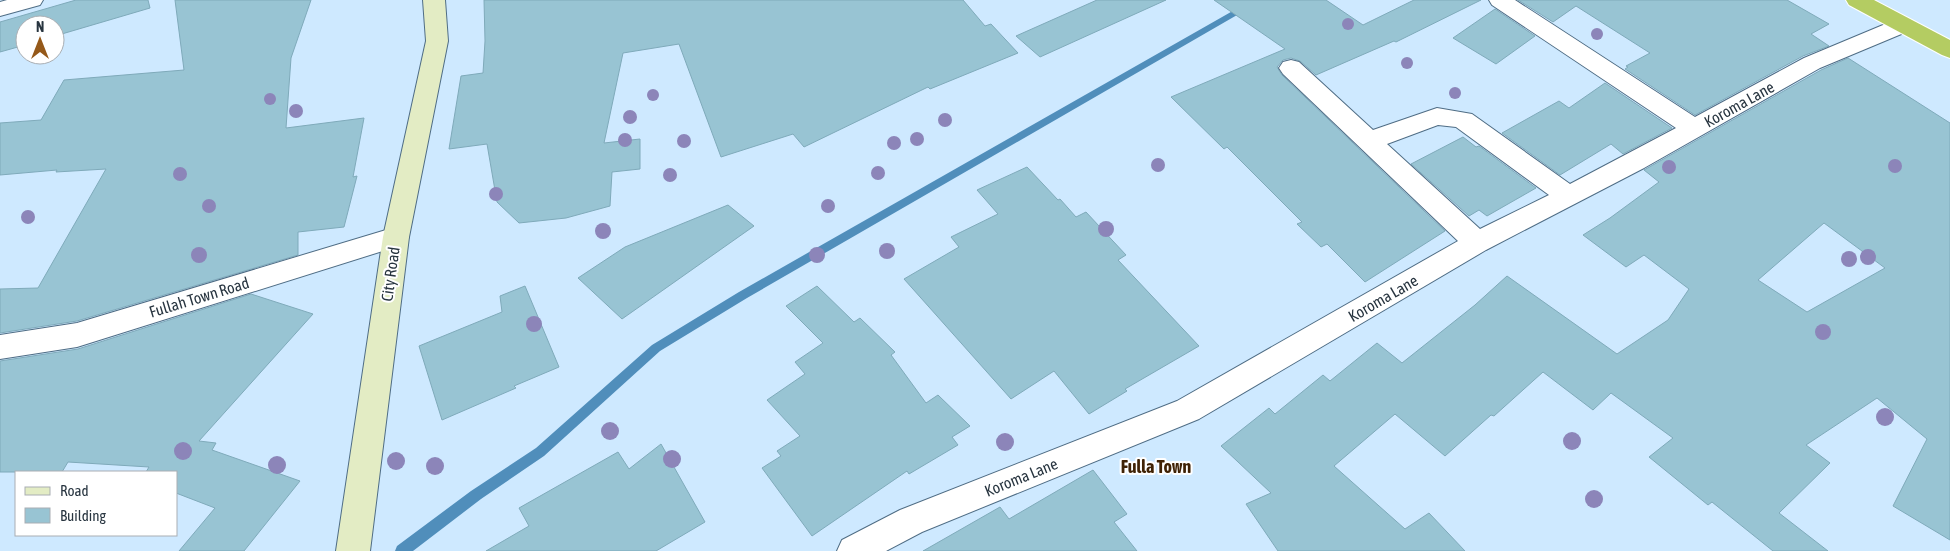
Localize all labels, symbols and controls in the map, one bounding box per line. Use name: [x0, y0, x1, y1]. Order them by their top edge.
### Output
north arrow: [15, 15, 65, 65]
text: N: [36, 19, 44, 35]
street label: Koroma Lane: [1701, 77, 1777, 131]
street label: City Road: [377, 246, 404, 303]
street label: Koroma Lane: [1345, 271, 1421, 325]
street label: Fullah Town Road: [147, 273, 251, 321]
street label: Koroma Lane: [982, 454, 1060, 500]
district label: Fulla Town: [1121, 456, 1192, 477]
legend: [15, 471, 178, 536]
text: Road: [60, 482, 89, 499]
text: Building: [60, 507, 106, 524]

